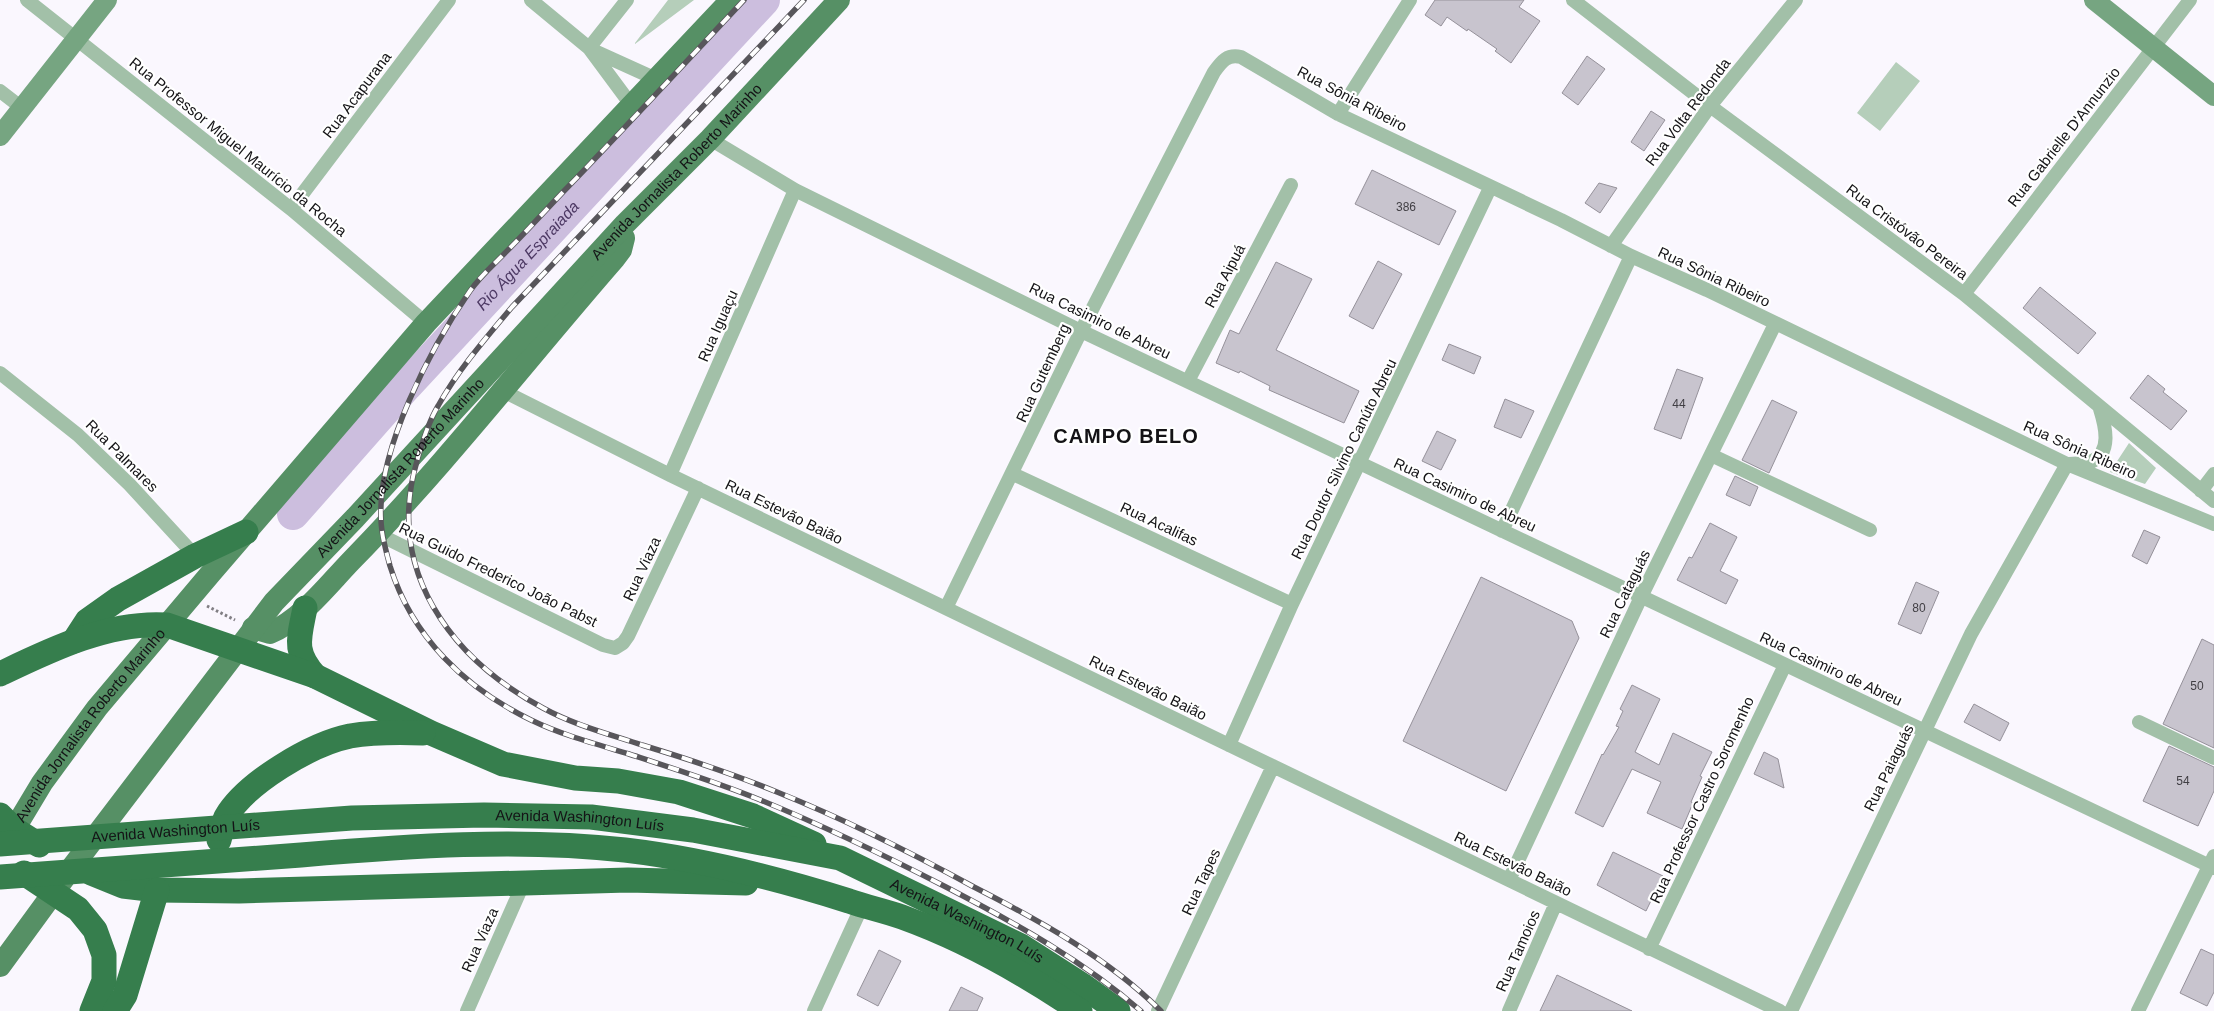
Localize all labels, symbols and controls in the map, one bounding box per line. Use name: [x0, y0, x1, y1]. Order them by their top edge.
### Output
street label: Rua Acapurana: [319, 48, 395, 141]
street label: Rua Professor Miguel Maurício da Rocha: [126, 54, 351, 240]
street label: Rua Volta Redonda: [1642, 54, 1734, 169]
street label: Rua Sônia Ribeiro: [1294, 62, 1410, 135]
street label: Rua Gabrielle D'Annunzio: [2004, 64, 2123, 210]
street label: Avenida Jornalista Roberto Marinho: [588, 80, 765, 263]
street label: Rua Cristóvão Pereira: [1843, 180, 1972, 283]
water label: Rio Água Espraiada: [473, 198, 582, 314]
house number: 386: [1396, 200, 1416, 214]
street label: Rua Aipuá: [1201, 241, 1249, 310]
street label: Rua Sônia Ribeiro: [1655, 243, 1773, 310]
street label: Rua Casimiro de Abreu: [1027, 279, 1174, 362]
street label: Rua Iguaçu: [694, 287, 741, 364]
street label: Rua Gutemberg: [1012, 321, 1073, 425]
street label: Rua Doutor Silvino Canúto Abreu: [1287, 356, 1400, 562]
street label: Avenida Jornalista Roberto Marinho: [313, 374, 487, 561]
house number: 44: [1672, 397, 1686, 411]
street label: Rua Palmares: [83, 416, 162, 495]
street label: Rua Sônia Ribeiro: [2021, 417, 2139, 482]
district label: CAMPO BELO: [1053, 425, 1199, 447]
street label: Rua Casimiro de Abreu: [1391, 454, 1539, 535]
street label: Rua Estevão Baião: [723, 476, 846, 547]
street label: Rua Acalifas: [1118, 498, 1201, 549]
street label: Rua Guido Frederico João Pabst: [396, 519, 601, 630]
street label: Rua Viaza: [619, 533, 664, 604]
street label: Rua Cataguás: [1596, 547, 1653, 641]
house number: 80: [1912, 601, 1926, 615]
street label: Avenida Jornalista Roberto Marinho: [12, 625, 168, 825]
street label: Rua Casimiro de Abreu: [1757, 628, 1905, 709]
street label: Rua Estevão Baião: [1087, 652, 1210, 723]
house number: 50: [2190, 679, 2204, 693]
street label: Rua Professor Castro Soromenho: [1646, 694, 1757, 906]
street label: Rua Paiaguás: [1860, 722, 1917, 814]
house number: 54: [2176, 774, 2190, 788]
street label: Avenida Washington Luís: [495, 806, 665, 834]
street label: Avenida Washington Luís: [90, 816, 261, 845]
street label: Rua Estevão Baião: [1452, 828, 1575, 899]
street label: Rua Tapes: [1178, 846, 1223, 918]
street label: Avenida Washington Luís: [888, 875, 1047, 966]
street label: Rua Viaza: [458, 904, 502, 975]
street label: Rua Tamoios: [1492, 907, 1543, 994]

